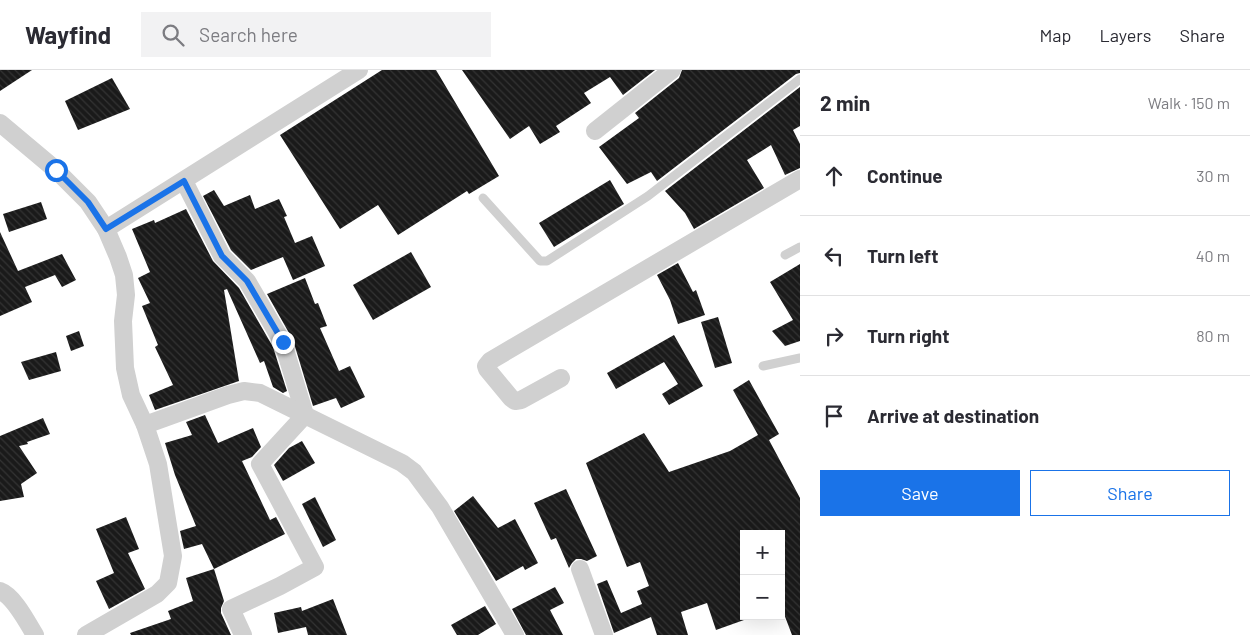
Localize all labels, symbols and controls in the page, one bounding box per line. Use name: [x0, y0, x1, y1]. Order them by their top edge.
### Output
search box: [141, 12, 491, 57]
text: Wayfind: [25, 20, 111, 49]
icon: search: [159, 21, 187, 49]
text: Search here: [199, 23, 298, 46]
text: Map: [1039, 24, 1071, 46]
text: Layers: [1099, 24, 1152, 46]
text: Share: [1180, 24, 1225, 46]
text: 2 min: [820, 90, 870, 115]
text: Walk · 150 m: [1148, 93, 1230, 112]
route start: [45, 159, 68, 182]
icon: ahead: [820, 162, 848, 190]
text: Continue: [867, 164, 943, 187]
text: 30 m: [1196, 166, 1230, 185]
icon: left: [820, 242, 848, 270]
text: Turn left: [867, 244, 938, 267]
text: 40 m: [1196, 246, 1230, 265]
icon: right: [820, 322, 848, 350]
text: Turn right: [867, 324, 949, 347]
text: 80 m: [1196, 326, 1230, 345]
route end: [272, 331, 295, 354]
icon: arrive: [820, 402, 848, 430]
text: Arrive at destination: [867, 404, 1039, 427]
button: Save: [820, 470, 1020, 516]
button: Share: [1030, 470, 1230, 516]
map controls: [740, 530, 785, 620]
button: +: [740, 530, 785, 575]
button: −: [740, 575, 785, 620]

